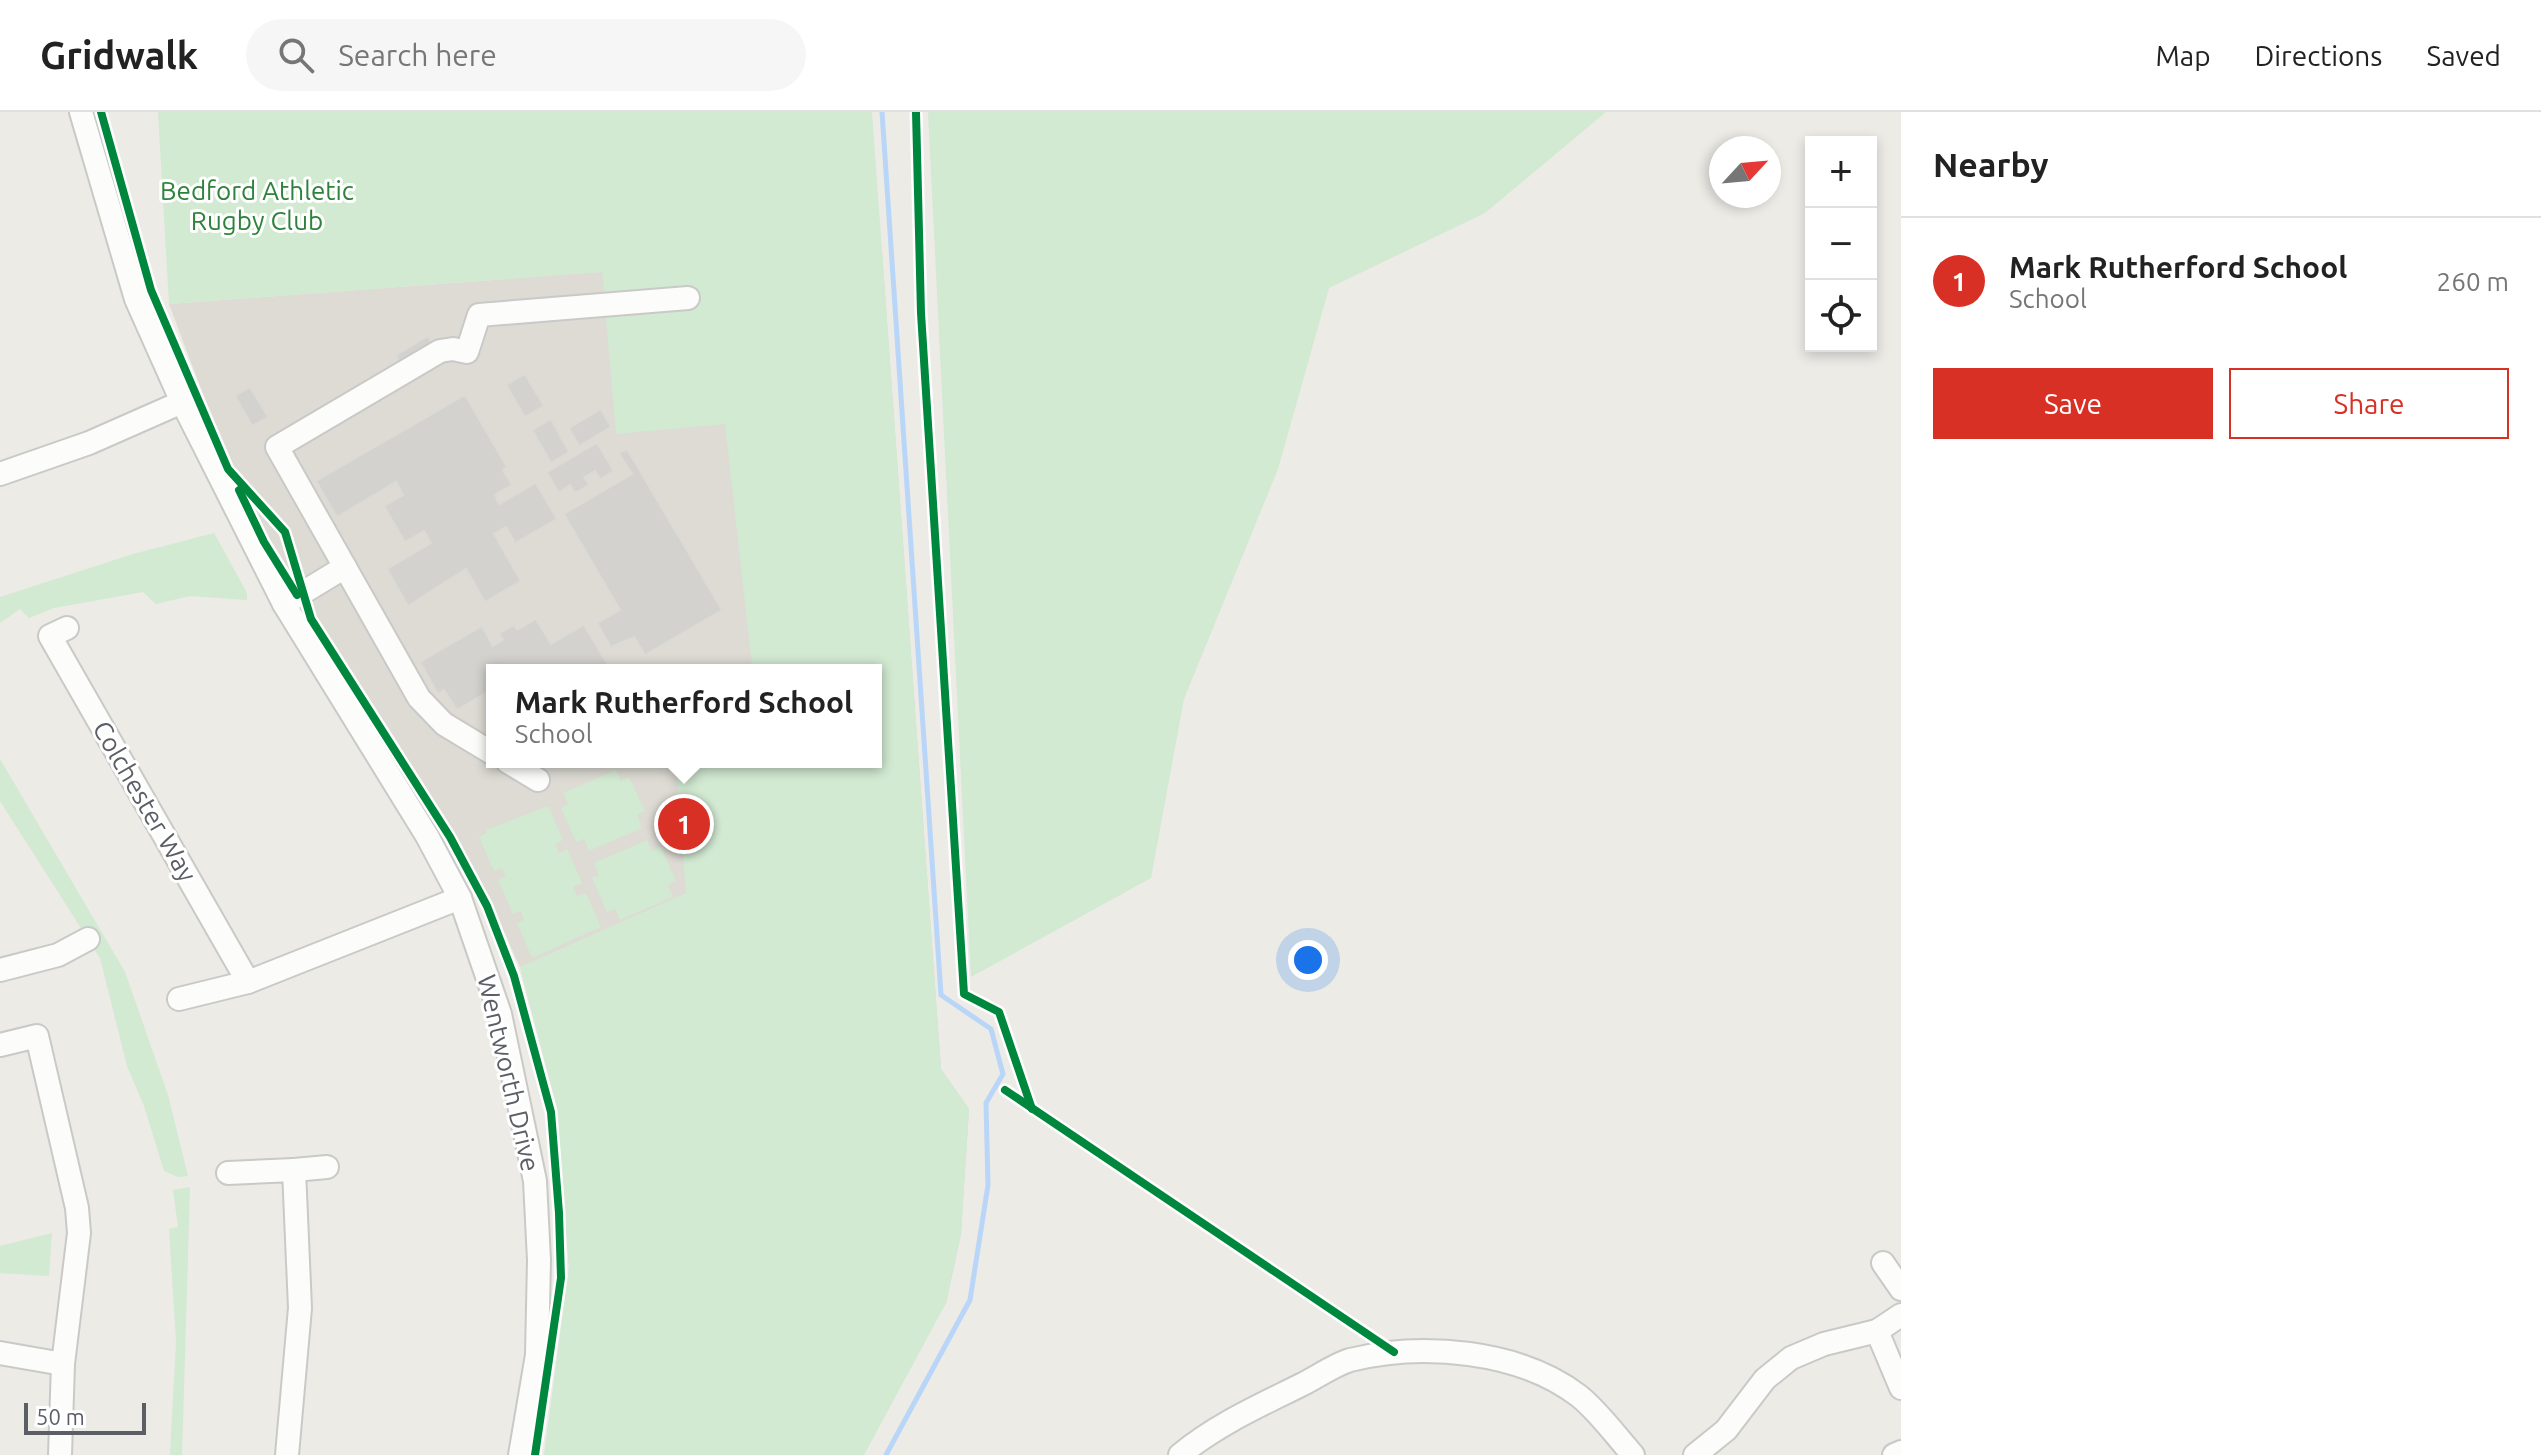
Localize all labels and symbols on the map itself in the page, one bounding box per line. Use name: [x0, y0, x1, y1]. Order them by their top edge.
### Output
north arrow: [1709, 136, 1781, 208]
park label: Bedford Athletic Rugby Club: [160, 176, 354, 235]
street label: Colchester Way: [87, 716, 203, 886]
pin: 1: [658, 794, 710, 854]
your location: [1288, 940, 1328, 980]
street label: Wentworth Drive: [472, 972, 546, 1174]
scale bar: [24, 1399, 146, 1435]

